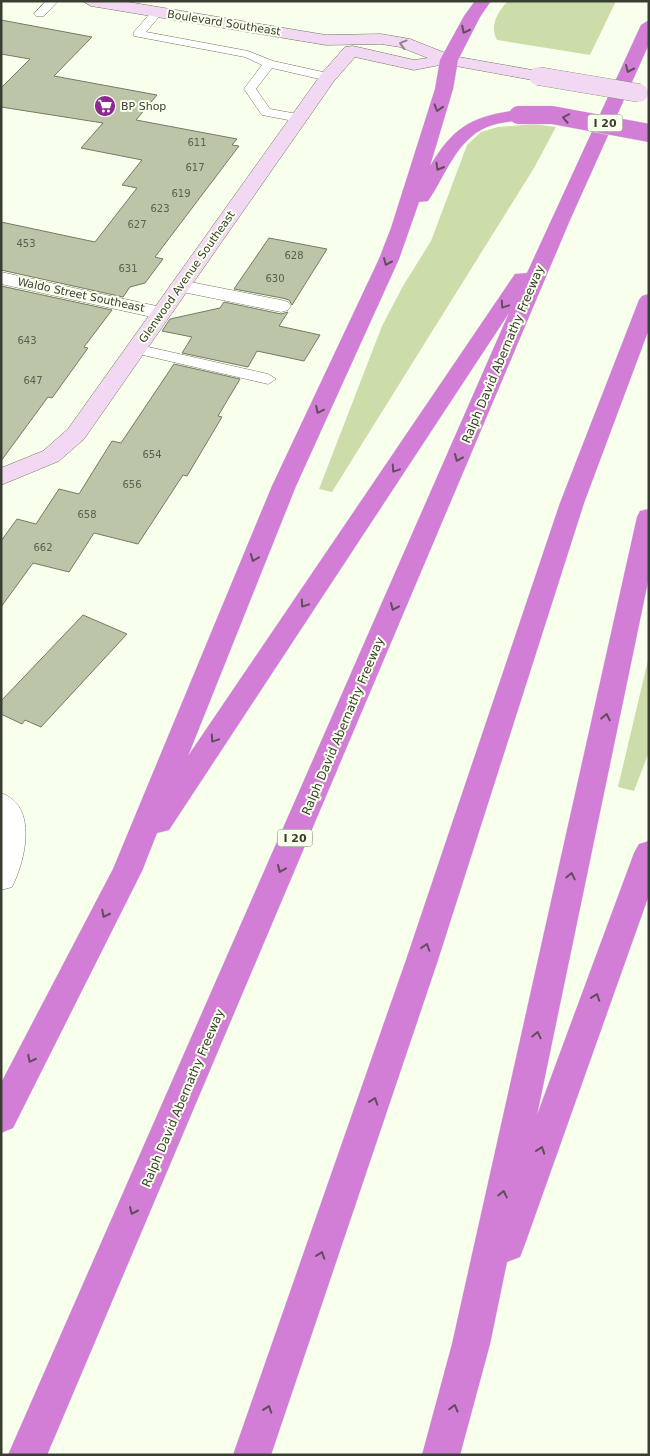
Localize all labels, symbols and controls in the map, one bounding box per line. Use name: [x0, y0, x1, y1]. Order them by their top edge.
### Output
street label: Boulevard Southeast: [166, 8, 282, 38]
one-way arrow: [461, 25, 471, 34]
one-way arrow: [399, 39, 408, 50]
one-way arrow: [624, 64, 635, 73]
supermarket icon: BP Shop: [93, 94, 117, 118]
place label: BP Shop: [121, 100, 166, 113]
one-way arrow: [433, 103, 443, 111]
one-way arrow: [562, 113, 571, 124]
road number: I 20: [588, 115, 622, 132]
house number: 611: [187, 137, 207, 148]
house number: 617: [185, 162, 205, 173]
one-way arrow: [435, 162, 445, 171]
house number: 619: [171, 188, 191, 199]
house number: 623: [150, 203, 170, 214]
street label: Glenwood Avenue Southeast: [136, 208, 238, 346]
house number: 627: [127, 219, 147, 230]
house number: 453: [16, 238, 36, 249]
house number: 628: [284, 250, 304, 261]
one-way arrow: [383, 257, 394, 266]
house number: 631: [118, 263, 138, 274]
street label: Ralph David Abernathy Freeway: [459, 263, 547, 445]
house number: 630: [265, 273, 285, 284]
street label: Waldo Street Southeast: [16, 275, 146, 315]
one-way arrow: [501, 299, 510, 308]
house number: 643: [17, 335, 37, 346]
house number: 647: [23, 375, 43, 386]
one-way arrow: [315, 404, 325, 413]
house number: 654: [142, 449, 162, 460]
one-way arrow: [454, 453, 465, 462]
one-way arrow: [392, 463, 401, 473]
house number: 656: [122, 479, 142, 490]
house number: 658: [77, 509, 97, 520]
house number: 662: [33, 542, 53, 553]
one-way arrow: [250, 554, 260, 562]
one-way arrow: [301, 599, 311, 608]
one-way arrow: [389, 602, 400, 611]
street label: Ralph David Abernathy Freeway: [299, 635, 387, 817]
one-way arrow: [600, 713, 610, 722]
one-way arrow: [211, 734, 220, 743]
road number: I 20: [278, 830, 312, 846]
one-way arrow: [277, 864, 288, 873]
one-way arrow: [566, 872, 576, 881]
one-way arrow: [101, 909, 111, 918]
one-way arrow: [420, 944, 430, 952]
one-way arrow: [590, 994, 600, 1002]
street label: Ralph David Abernathy Freeway: [139, 1007, 227, 1189]
one-way arrow: [531, 1031, 542, 1040]
one-way arrow: [27, 1054, 37, 1063]
one-way arrow: [368, 1097, 378, 1106]
one-way arrow: [535, 1146, 545, 1155]
one-way arrow: [497, 1190, 508, 1198]
one-way arrow: [129, 1206, 140, 1215]
one-way arrow: [315, 1251, 325, 1260]
one-way arrow: [448, 1404, 458, 1412]
one-way arrow: [262, 1405, 272, 1413]

